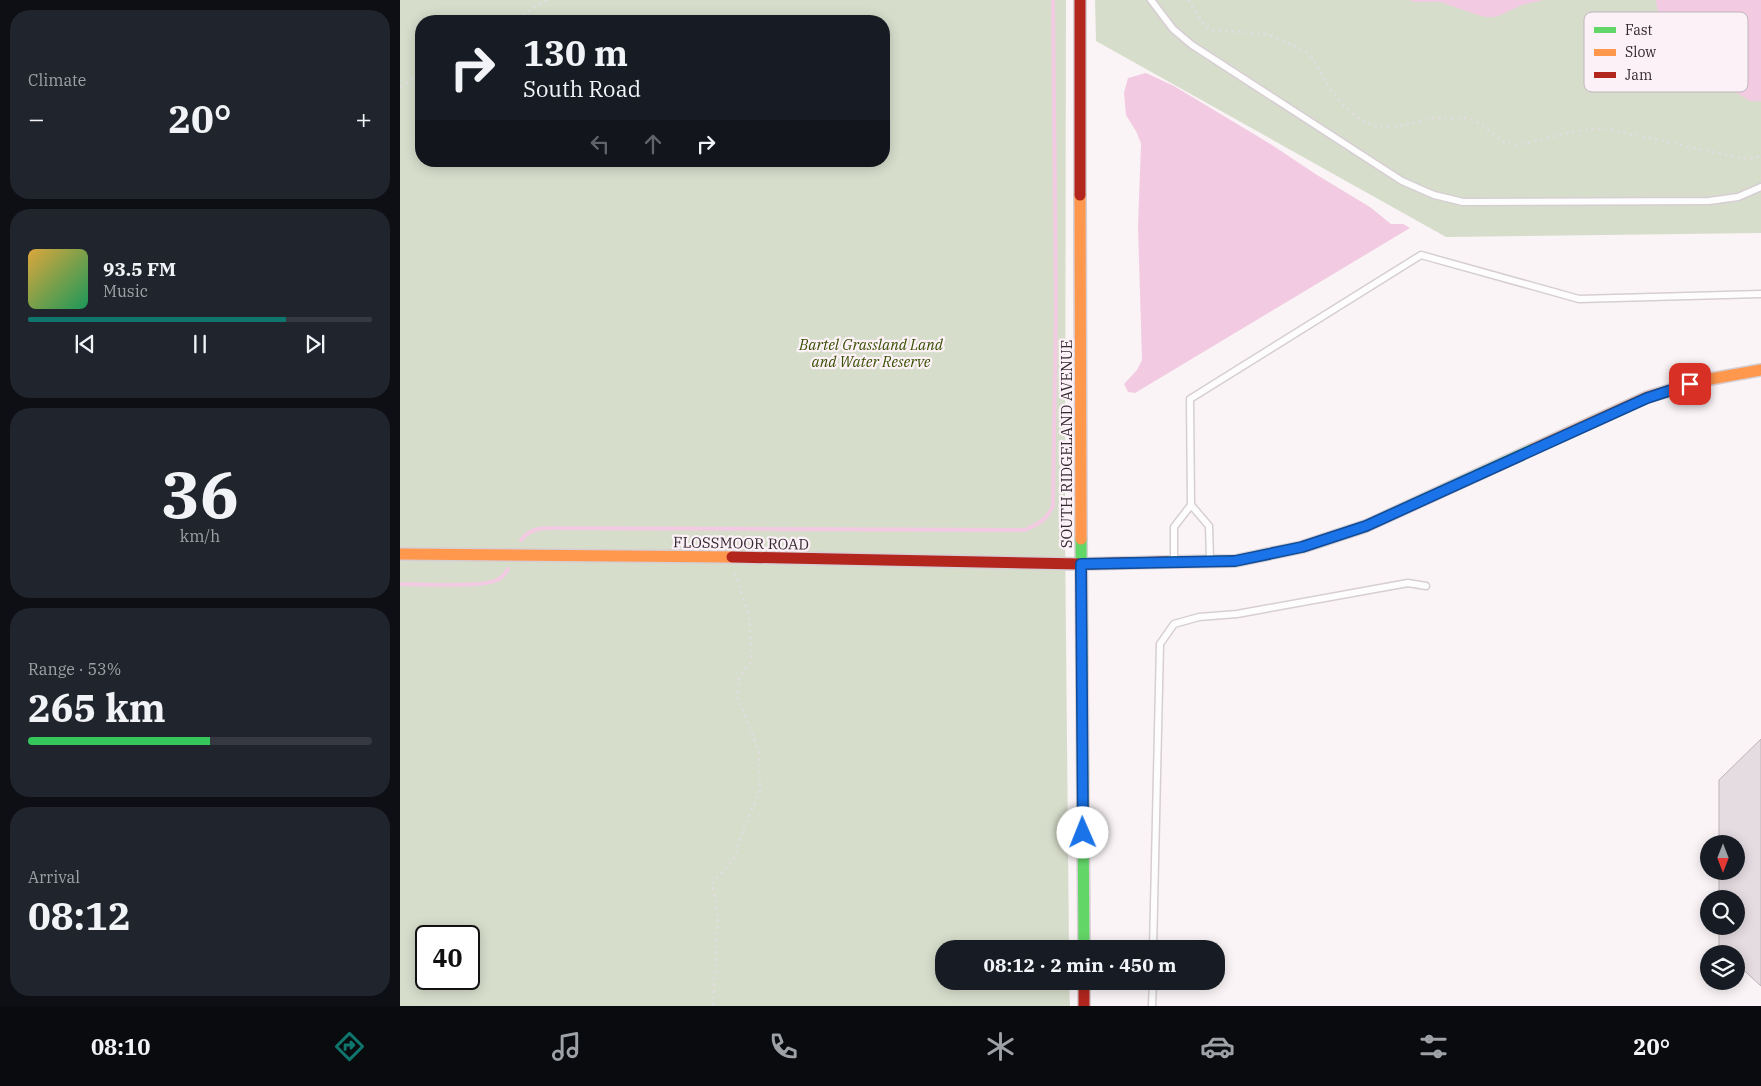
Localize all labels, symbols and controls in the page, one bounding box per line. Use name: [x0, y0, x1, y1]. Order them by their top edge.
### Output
legend: [1584, 12, 1748, 92]
text: Fast: [1625, 21, 1653, 39]
text: 130 m: [523, 30, 628, 76]
icon: right: [440, 35, 505, 100]
text: Slow: [1625, 43, 1656, 61]
text: Jam: [1625, 66, 1652, 84]
text: Climate: [28, 70, 86, 90]
text: South Road: [523, 74, 641, 103]
text: 20°: [168, 94, 232, 143]
text: −: [28, 100, 45, 137]
text: +: [355, 100, 372, 137]
icon: left: [586, 130, 614, 158]
icon: ahead: [639, 130, 667, 158]
icon: right: [692, 130, 720, 158]
text: 93.5 FM: [103, 257, 176, 281]
text: Music: [103, 281, 148, 301]
icon: previous: [71, 330, 99, 358]
icon: pause: [186, 330, 214, 358]
icon: next: [301, 330, 329, 358]
park label: Bartel Grassland Land and Water Reserve: [798, 335, 944, 371]
street label: SOUTH RIDGELAND AVENUE: [1057, 340, 1076, 548]
pin: [1669, 363, 1711, 405]
icon: arrive: [1676, 370, 1704, 398]
text: 36: [161, 451, 239, 536]
text: km/h: [180, 526, 220, 546]
street label: FLOSSMOOR ROAD: [673, 532, 809, 554]
text: Range · 53%: [28, 659, 121, 679]
text: 265 km: [28, 683, 166, 732]
position arrow: [1056, 806, 1108, 858]
north arrow: [1700, 835, 1745, 880]
map controls: [1700, 835, 1745, 990]
text: Arrival: [28, 867, 80, 887]
button: search: [1700, 890, 1745, 935]
text: 08:12: [28, 891, 131, 940]
speed limit sign: 40: [415, 925, 480, 990]
button: layers: [1700, 945, 1745, 990]
text: 08:12 · 2 min · 450 m: [984, 953, 1176, 977]
icon: directions: [332, 1029, 367, 1064]
icon: music: [549, 1029, 584, 1064]
icon: phone: [766, 1029, 801, 1064]
icon: climate: [983, 1029, 1018, 1064]
icon: car: [1200, 1029, 1235, 1064]
icon: filters: [1416, 1029, 1451, 1064]
text: 08:10: [91, 1032, 150, 1061]
text: 20°: [1633, 1032, 1670, 1061]

